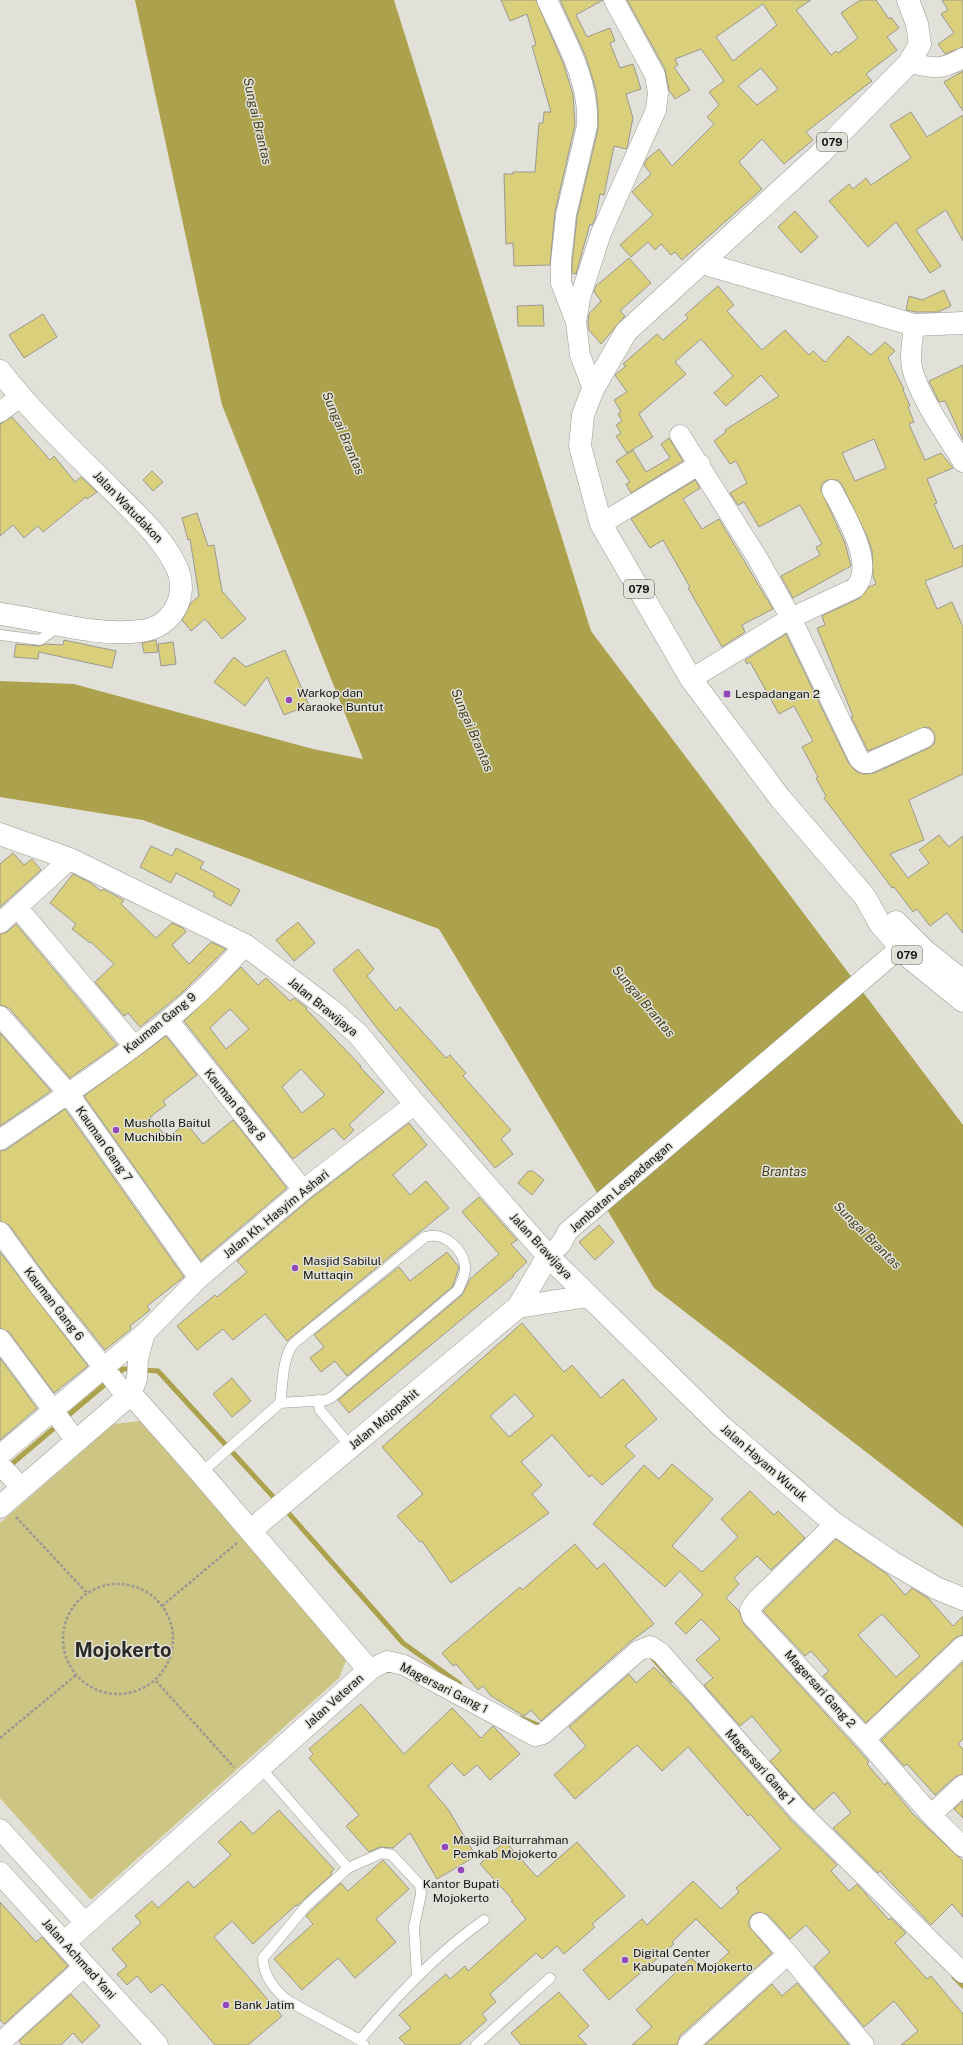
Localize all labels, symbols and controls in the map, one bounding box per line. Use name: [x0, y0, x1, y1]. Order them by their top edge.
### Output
water label: Sungai Brantas: [240, 76, 275, 166]
road number: 079: [817, 133, 847, 151]
water label: Sungai Brantas: [319, 389, 368, 477]
street label: Jalan Watudakon: [90, 468, 166, 546]
road number: 079: [624, 580, 654, 598]
place label: Warkop dan Karaoke Buntut: [297, 686, 384, 714]
water label: Sungai Brantas: [448, 686, 497, 774]
place label: Lespadangan 2: [735, 687, 820, 701]
marker: Lespadangan 2: [722, 689, 732, 699]
marker: Warkop dan Karaoke Buntut: [284, 695, 294, 705]
road number: 079: [892, 946, 922, 964]
water label: Sungai Brantas: [609, 962, 678, 1040]
street label: Jalan Brawijaya: [286, 975, 360, 1039]
street label: Kauman Gang 9: [121, 990, 199, 1056]
street label: Kauman Gang 8: [202, 1066, 269, 1144]
street label: Kauman Gang 7: [73, 1104, 135, 1184]
place label: Musholla Baitul Muchibbin: [124, 1116, 211, 1144]
marker: Musholla Baitul Muchibbin: [111, 1125, 121, 1135]
street label: Jembatan Lespadangan: [567, 1139, 675, 1235]
water label: Brantas: [762, 1164, 806, 1179]
street label: Jalan Kh. Hasyim Ashari: [220, 1167, 332, 1261]
water label: Sungai Brantas: [831, 1199, 904, 1272]
street label: Jalan Brawijaya: [507, 1210, 575, 1282]
place label: Masjid Sabilul Muttaqin: [303, 1254, 382, 1282]
marker: Masjid Sabilul Muttaqin: [290, 1263, 300, 1273]
street label: Kauman Gang 6: [21, 1265, 87, 1343]
street label: Jalan Mojopahit: [346, 1386, 422, 1452]
street label: Jalan Hayam Wuruk: [718, 1422, 810, 1504]
district label: Mojokerto: [74, 1638, 172, 1662]
street label: Magersari Gang 2: [782, 1647, 858, 1731]
street label: Magersari Gang 1: [398, 1660, 490, 1716]
street label: Jalan Veteran: [302, 1671, 366, 1731]
street label: Magersari Gang 1: [722, 1726, 798, 1808]
place label: Masjid Baiturrahman Pemkab Mojokerto: [453, 1833, 569, 1861]
marker: Masjid Baiturrahman Pemkab Mojokerto: [440, 1842, 450, 1852]
marker: Kantor Bupati Mojokerto: [456, 1865, 466, 1875]
place label: Kantor Bupati Mojokerto: [423, 1877, 499, 1905]
street label: Jalan Achmad Yani: [39, 1916, 119, 2002]
place label: Digital Center Kabupaten Mojokerto: [633, 1946, 753, 1974]
marker: Digital Center Kabupaten Mojokerto: [620, 1955, 630, 1965]
place label: Bank Jatim: [234, 1998, 294, 2012]
marker: Bank Jatim: [221, 2000, 231, 2010]

